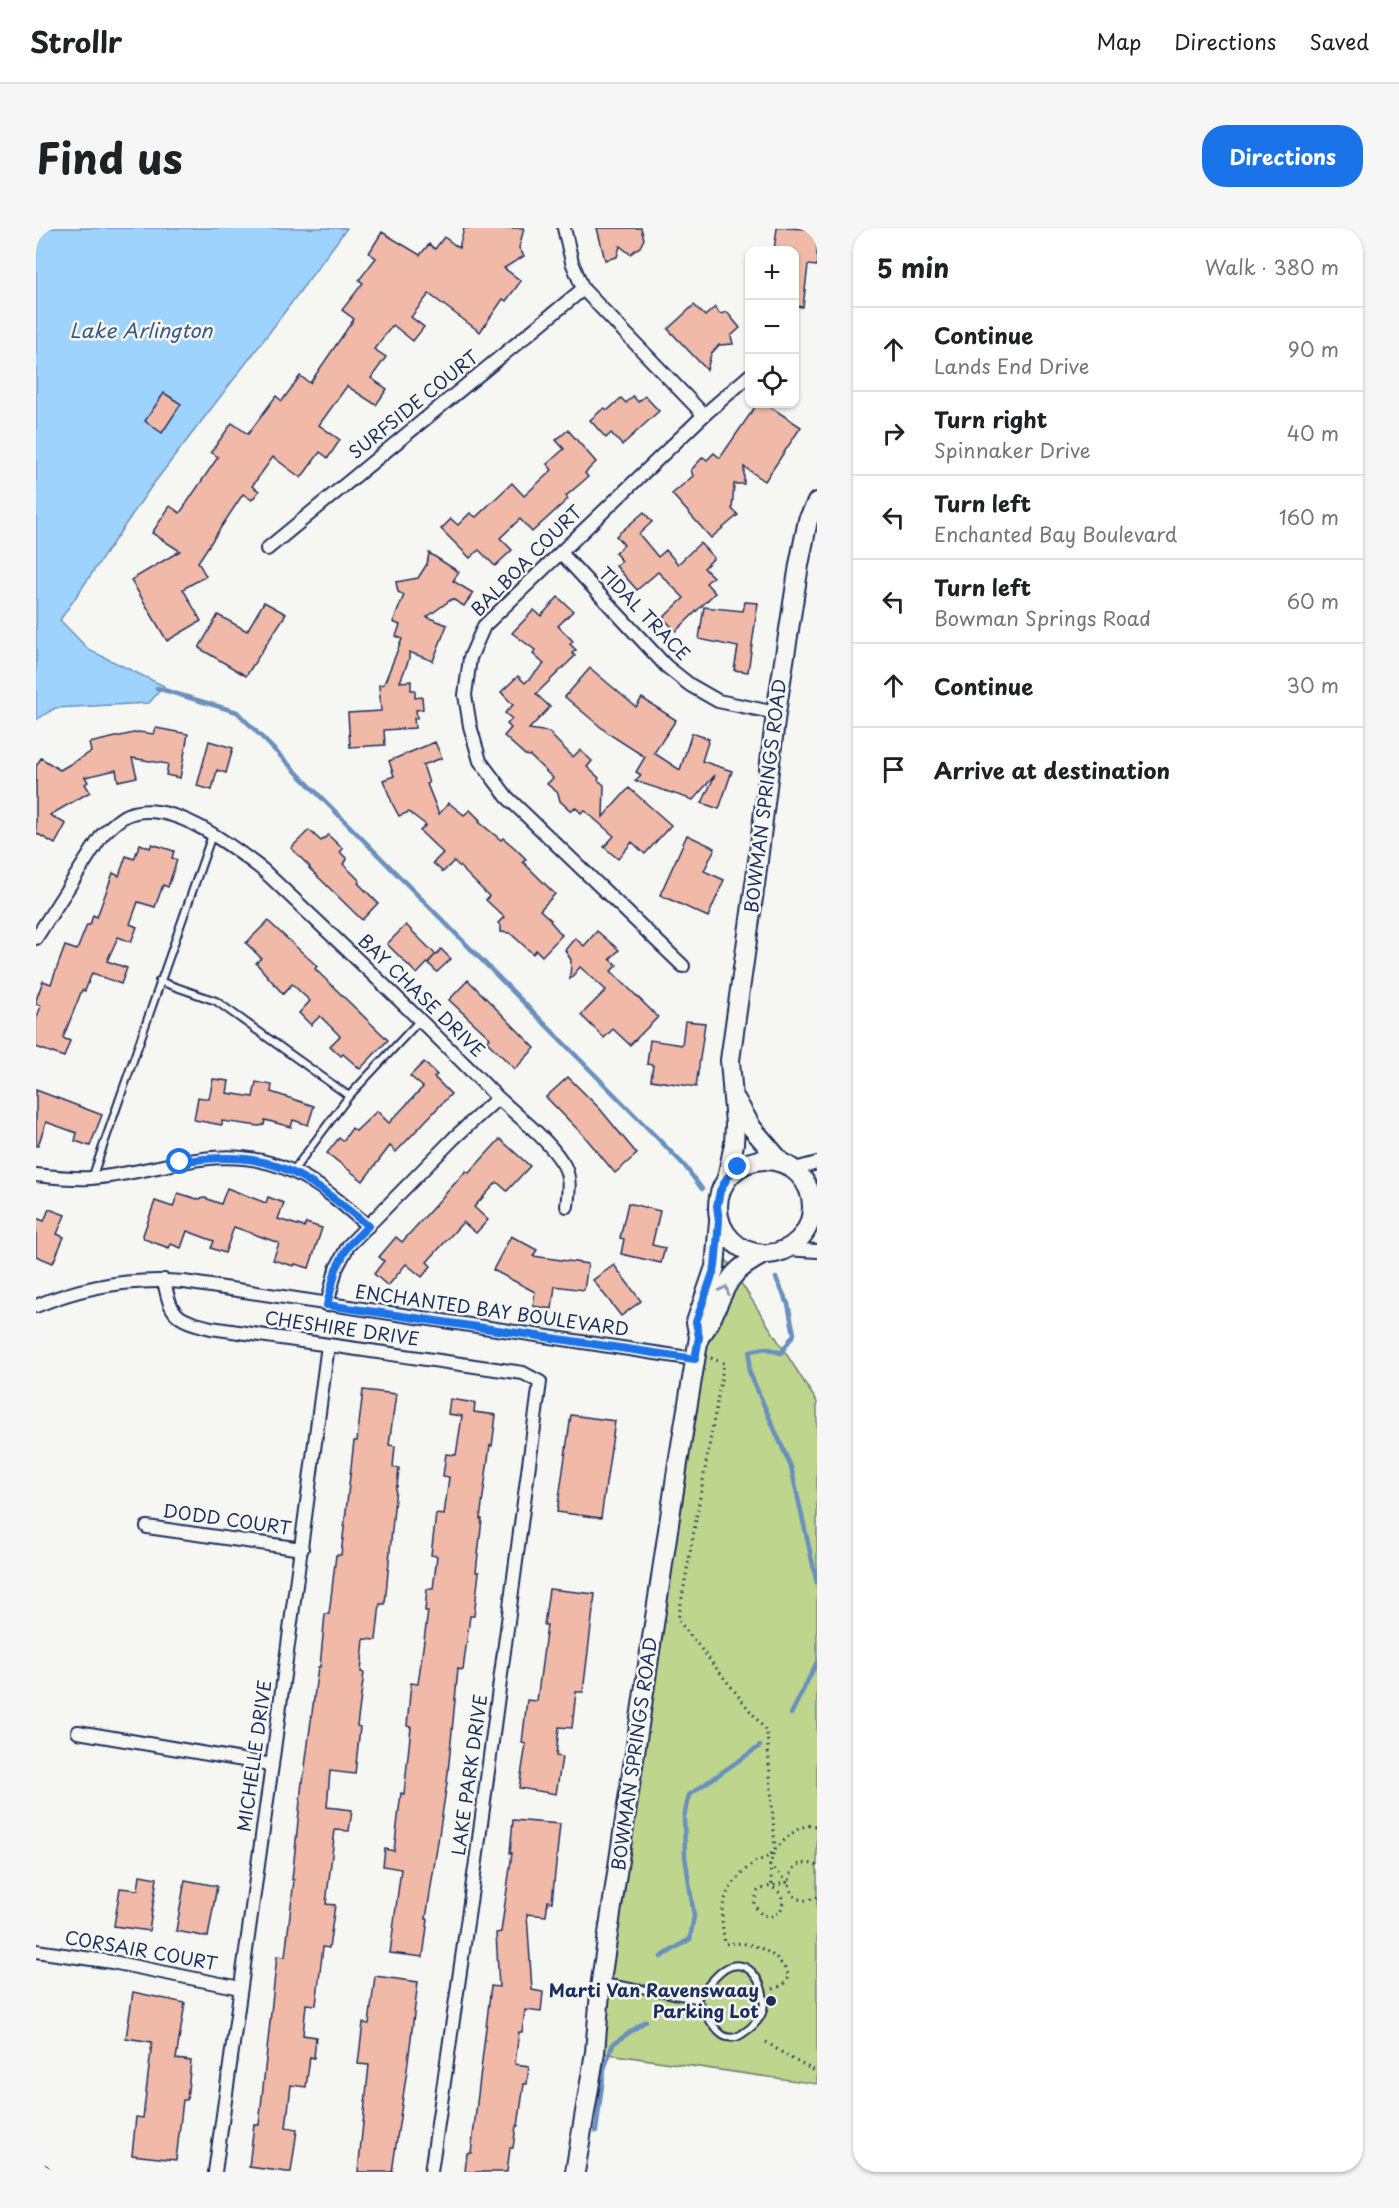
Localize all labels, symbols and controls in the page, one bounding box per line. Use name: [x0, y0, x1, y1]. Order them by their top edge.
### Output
text: Strollr: [30, 20, 122, 63]
text: Map: [1096, 25, 1141, 57]
text: Directions: [1174, 25, 1276, 57]
text: Saved: [1309, 25, 1369, 57]
text: Find us: [36, 125, 183, 188]
button: Directions: [1202, 125, 1363, 187]
map controls: [745, 246, 799, 408]
button: +: [745, 246, 799, 300]
text: 5 min: [877, 248, 949, 287]
text: Walk · 380 m: [1205, 252, 1339, 282]
button: −: [745, 300, 799, 354]
water label: Lake Arlington: [70, 315, 213, 345]
text: Continue: [934, 318, 1033, 351]
icon: ahead: [877, 333, 910, 366]
text: 90 m: [1288, 334, 1339, 364]
street label: SURFSIDE COURT: [342, 342, 484, 465]
text: Lands End Drive: [934, 351, 1089, 381]
button: locate: [745, 354, 799, 408]
text: Turn right: [934, 402, 1047, 435]
icon: right: [877, 417, 910, 450]
text: 40 m: [1287, 418, 1339, 448]
text: Spinnaker Drive: [934, 435, 1091, 465]
text: Turn left: [934, 486, 1031, 519]
street label: BALBOA COURT: [464, 498, 588, 622]
icon: left: [877, 501, 910, 534]
text: 160 m: [1279, 502, 1339, 532]
text: Enchanted Bay Boulevard: [934, 519, 1177, 549]
street label: TIDAL TRACE: [593, 560, 697, 666]
text: Turn left: [934, 570, 1031, 603]
icon: left: [877, 585, 910, 618]
text: 60 m: [1287, 586, 1339, 616]
text: Bowman Springs Road: [934, 603, 1151, 633]
icon: ahead: [877, 669, 910, 702]
text: Continue: [934, 669, 1033, 702]
text: 30 m: [1286, 670, 1339, 700]
street label: BOWMAN SPRINGS ROAD: [737, 677, 792, 914]
icon: arrive: [877, 753, 910, 786]
text: Arrive at destination: [934, 753, 1170, 786]
street label: BAY CHASE DRIVE: [353, 927, 492, 1063]
route start: [166, 1148, 192, 1174]
route end: [724, 1153, 750, 1179]
street label: ENCHANTED BAY BOULEVARD: [354, 1277, 631, 1342]
one-way arrow: [718, 1286, 730, 1297]
street label: CHESHIRE DRIVE: [263, 1303, 421, 1352]
street label: DODD COURT: [161, 1496, 294, 1541]
street label: BOWMAN SPRINGS ROAD: [604, 1635, 663, 1872]
street label: MICHELLE DRIVE: [230, 1678, 278, 1833]
street label: LAKE PARK DRIVE: [444, 1692, 493, 1857]
street label: CORSAIR COURT: [63, 1923, 220, 1976]
place label: Marti Van Ravenswaay Parking Lot: [549, 1976, 759, 2024]
marker: Marti Van Ravenswaay Parking Lot: [764, 1994, 778, 2008]

